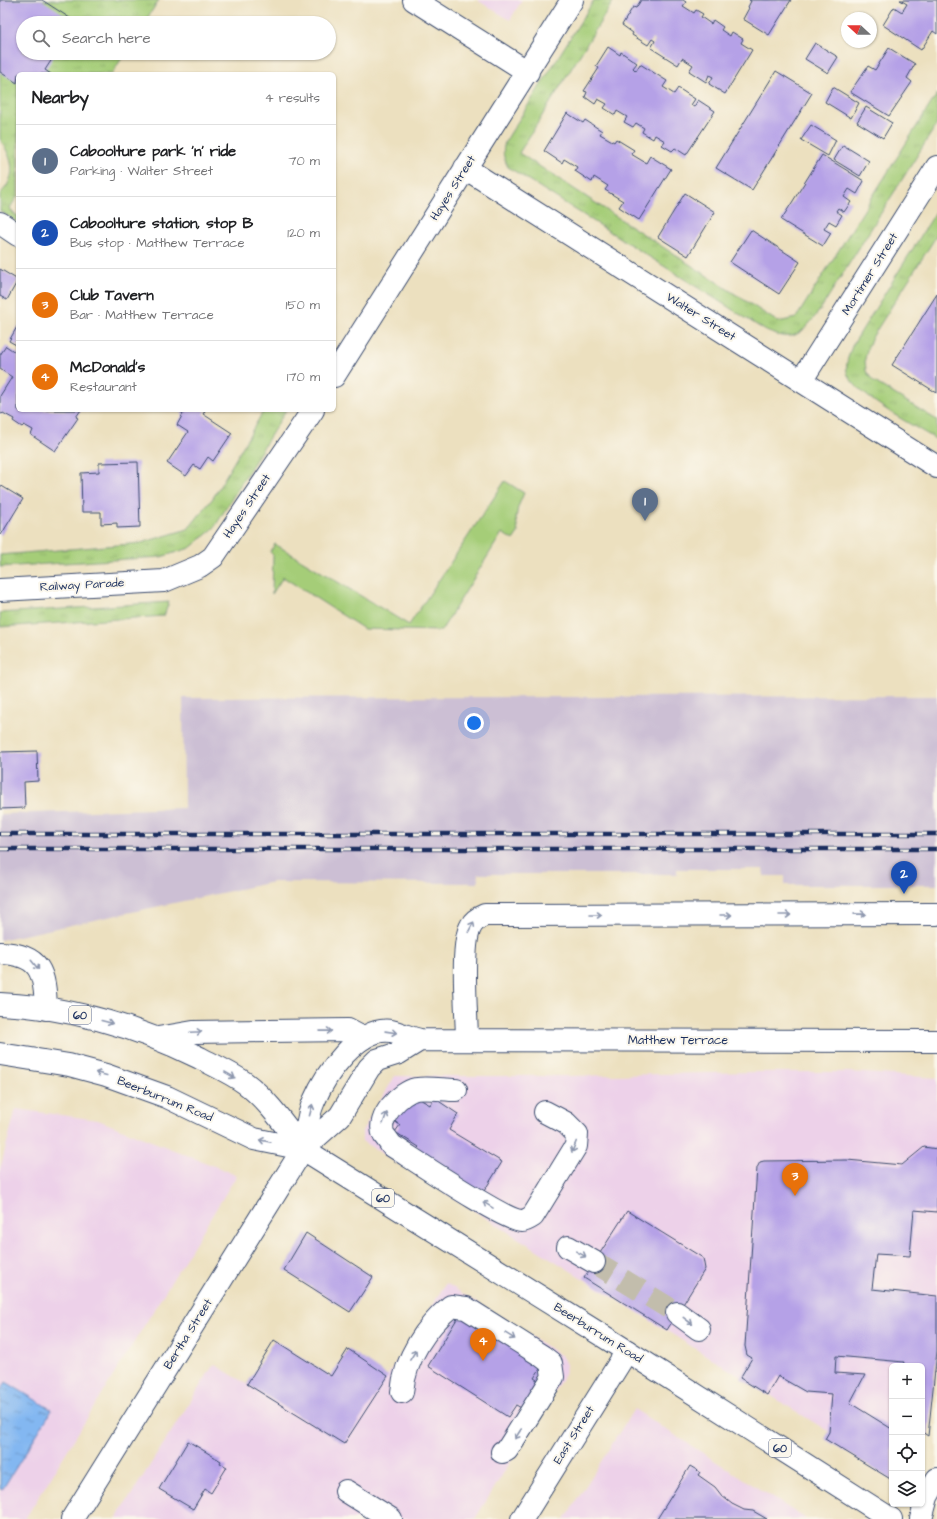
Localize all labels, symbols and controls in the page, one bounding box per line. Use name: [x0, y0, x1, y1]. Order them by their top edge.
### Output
north arrow: [841, 12, 877, 48]
search box: [16, 16, 336, 60]
icon: search: [30, 27, 52, 49]
text: Search here: [62, 28, 151, 49]
text: Nearby: [32, 86, 89, 110]
text: 4 results: [265, 89, 320, 107]
text: Caboolture park 'n' ride: [70, 141, 236, 162]
text: 1: [44, 152, 46, 170]
text: 70 m: [288, 152, 320, 170]
street label: Hayes Street: [426, 152, 481, 225]
text: Parking · Walter Street: [70, 162, 213, 180]
text: Caboolture station, stop B: [70, 213, 253, 234]
text: 2: [41, 224, 49, 242]
text: 120 m: [287, 224, 320, 242]
street label: Mortimer Street: [838, 229, 902, 318]
text: Bus stop · Matthew Terrace: [70, 234, 245, 252]
text: Club Tavern: [70, 285, 154, 306]
street label: Walter Street: [663, 289, 739, 345]
text: 3: [42, 296, 48, 314]
text: 150 m: [286, 296, 320, 314]
text: Bar · Matthew Terrace: [70, 306, 214, 324]
text: McDonald's: [70, 357, 145, 378]
text: 4: [41, 368, 49, 386]
text: 170 m: [287, 368, 320, 386]
text: Restaurant: [70, 378, 137, 396]
street label: Hayes Street: [219, 470, 276, 542]
pin: 1: [632, 488, 658, 521]
street label: Railway Parade: [39, 574, 125, 597]
your location: [464, 713, 484, 733]
pin: 2: [891, 861, 917, 894]
one-way arrow: [853, 910, 866, 918]
one-way arrow: [589, 911, 602, 919]
one-way arrow: [719, 911, 732, 919]
one-way arrow: [778, 911, 791, 919]
one-way arrow: [468, 921, 475, 933]
one-way arrow: [31, 959, 39, 970]
road number: 60: [69, 1006, 91, 1024]
one-way arrow: [101, 1019, 114, 1026]
one-way arrow: [319, 1027, 332, 1035]
one-way arrow: [189, 1028, 202, 1035]
one-way arrow: [384, 1028, 397, 1036]
street label: Matthew Terrace: [628, 1032, 729, 1049]
one-way arrow: [95, 1070, 108, 1077]
one-way arrow: [224, 1071, 236, 1079]
street label: Beerburrum Road: [115, 1072, 215, 1126]
one-way arrow: [308, 1104, 315, 1117]
one-way arrow: [382, 1113, 390, 1125]
one-way arrow: [259, 1137, 272, 1145]
one-way arrow: [570, 1141, 577, 1153]
pin: 3: [782, 1163, 808, 1196]
road number: 60: [372, 1189, 394, 1207]
one-way arrow: [482, 1201, 494, 1209]
one-way arrow: [575, 1251, 587, 1259]
street label: Bertha Street: [159, 1295, 217, 1373]
street label: Beerburrum Road: [550, 1299, 646, 1367]
one-way arrow: [682, 1317, 693, 1325]
pin: 4: [470, 1328, 496, 1361]
one-way arrow: [504, 1332, 515, 1340]
one-way arrow: [409, 1350, 417, 1361]
map controls: [889, 1363, 925, 1507]
button: +: [889, 1363, 925, 1399]
button: −: [889, 1399, 925, 1435]
street label: East Street: [549, 1402, 599, 1467]
one-way arrow: [514, 1428, 522, 1439]
button: locate: [889, 1435, 925, 1471]
road number: 60: [769, 1439, 791, 1457]
button: layers: [889, 1471, 925, 1507]

